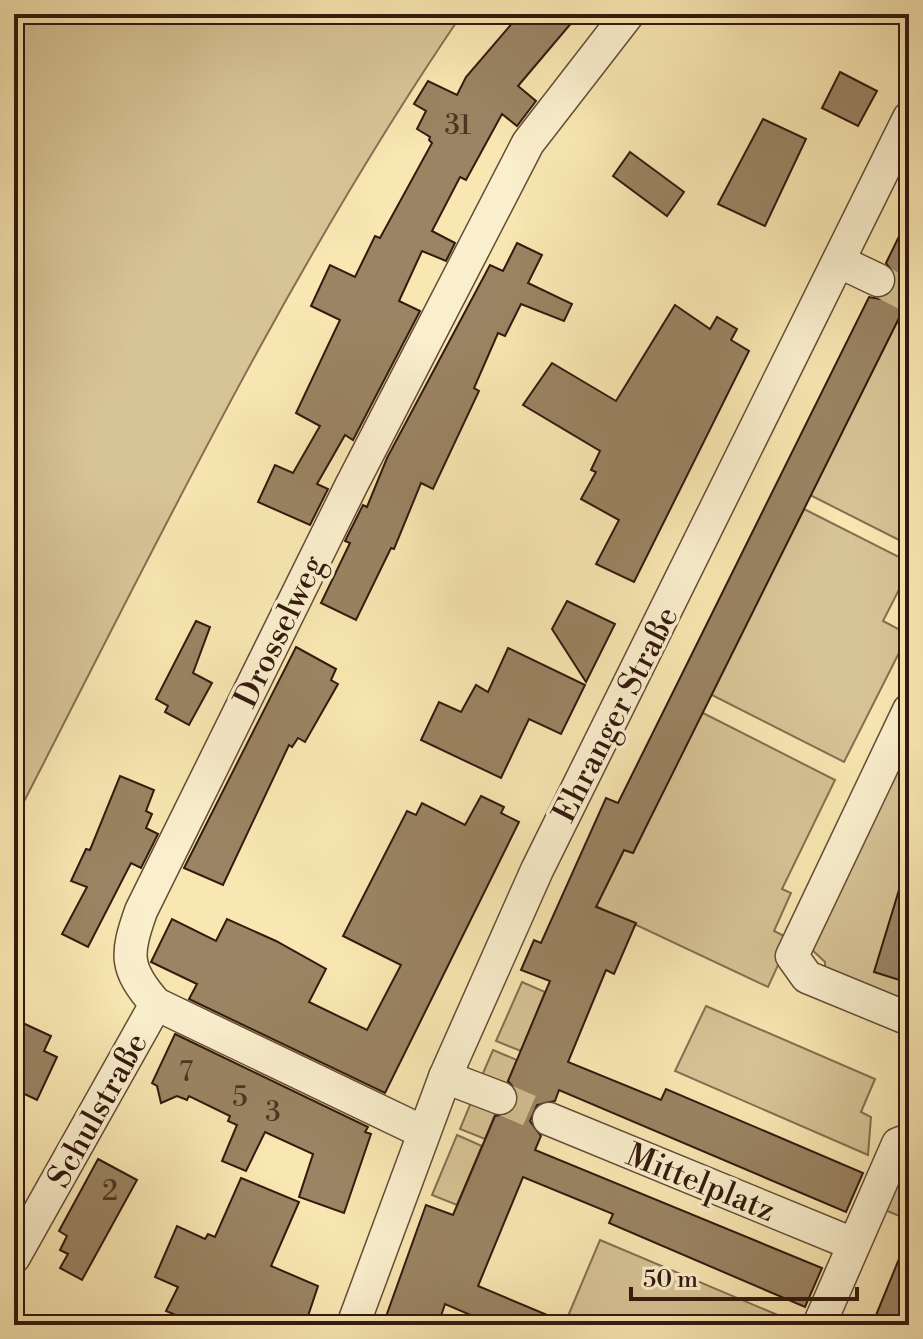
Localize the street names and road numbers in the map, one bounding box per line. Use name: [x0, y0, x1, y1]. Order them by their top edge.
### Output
street label: Drosselweg: [226, 548, 334, 714]
street label: Ehranger Straße: [544, 600, 687, 829]
street label: Schulstraße: [39, 1026, 157, 1195]
street label: Mittelplatz: [620, 1135, 781, 1231]

